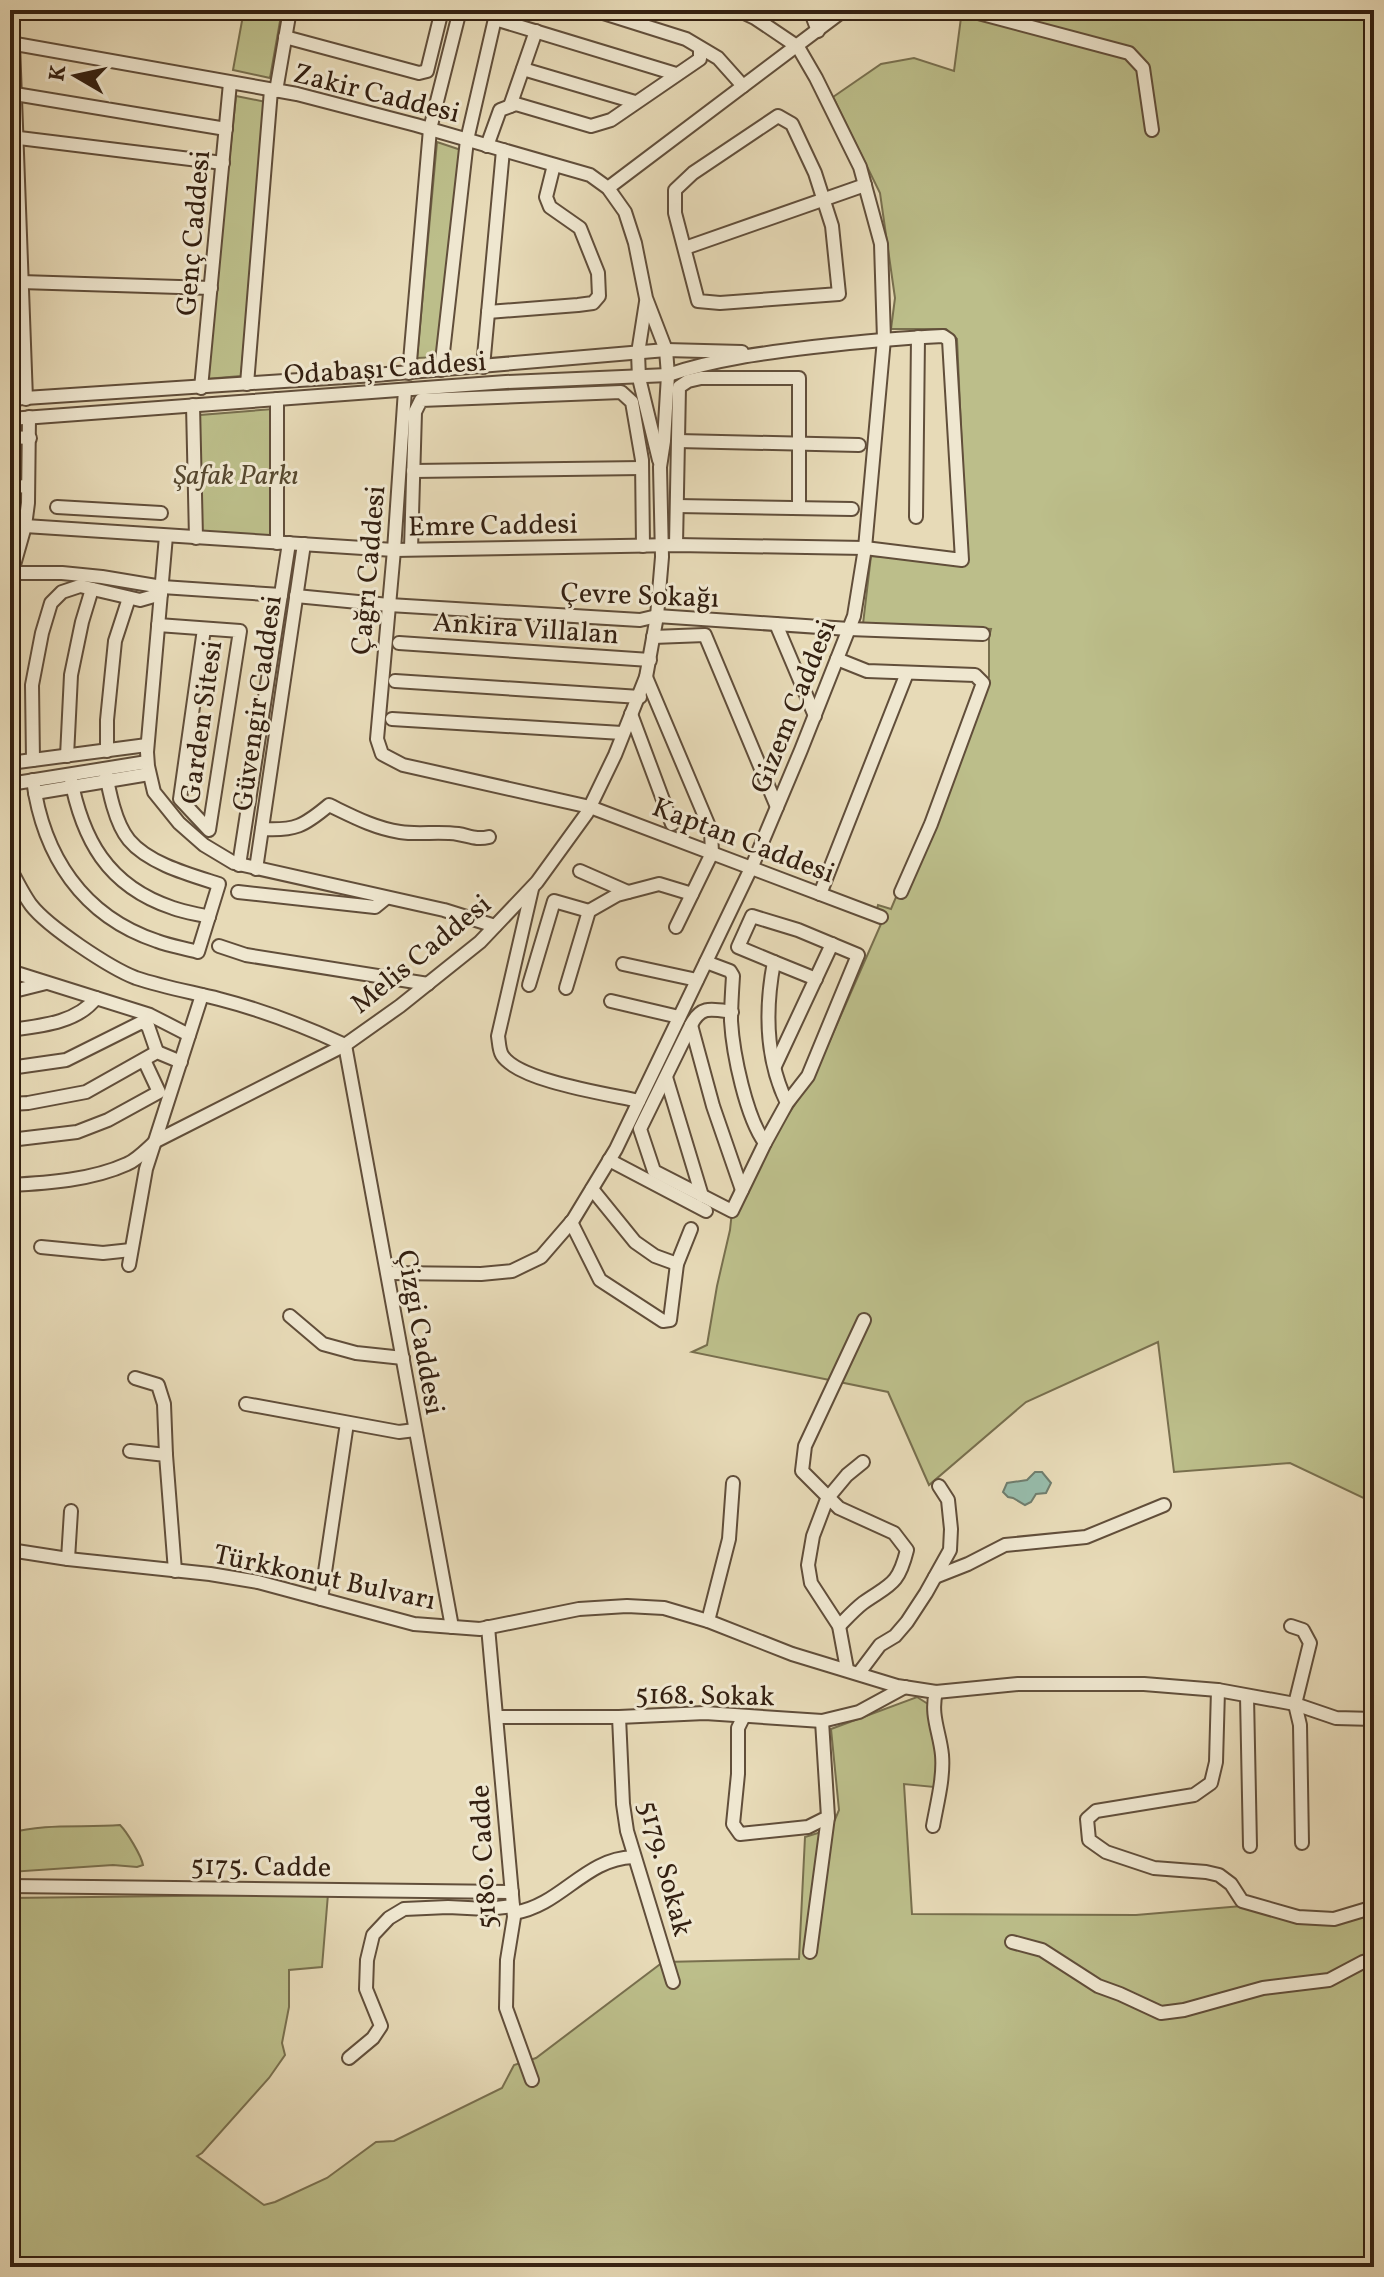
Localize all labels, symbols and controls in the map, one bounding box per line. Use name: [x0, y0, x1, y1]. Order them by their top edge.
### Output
north arrow: [36, 36, 116, 116]
street label: Zakir Caddesi: [289, 55, 464, 134]
text: K: [42, 63, 75, 84]
street label: Genç Caddesi: [168, 149, 221, 318]
street label: Odabaşı Caddesi: [283, 343, 488, 396]
park label: Şafak Parkı: [173, 457, 299, 496]
street label: Çağrı Caddesi: [343, 484, 396, 656]
street label: Emre Caddesi: [408, 506, 578, 547]
street label: Çevre Sokağı: [560, 574, 720, 619]
street label: Güvengir Caddesi: [224, 593, 293, 814]
street label: Ankira Villalan: [431, 604, 620, 655]
street label: Gizem Caddesi: [742, 614, 847, 800]
street label: Garden Sitesi: [172, 638, 233, 807]
street label: Kaptan Caddesi: [646, 789, 840, 894]
street label: Melis Caddesi: [343, 886, 500, 1024]
street label: Çizgi Caddesi: [386, 1247, 453, 1418]
street label: Türkkonut Bulvarı: [210, 1536, 439, 1621]
street label: 5168. Sokak: [635, 1676, 775, 1717]
street label: 5180. Cadde: [461, 1784, 508, 1930]
street label: 5179. Sokak: [628, 1797, 701, 1941]
street label: 5175. Cadde: [190, 1847, 332, 1888]

